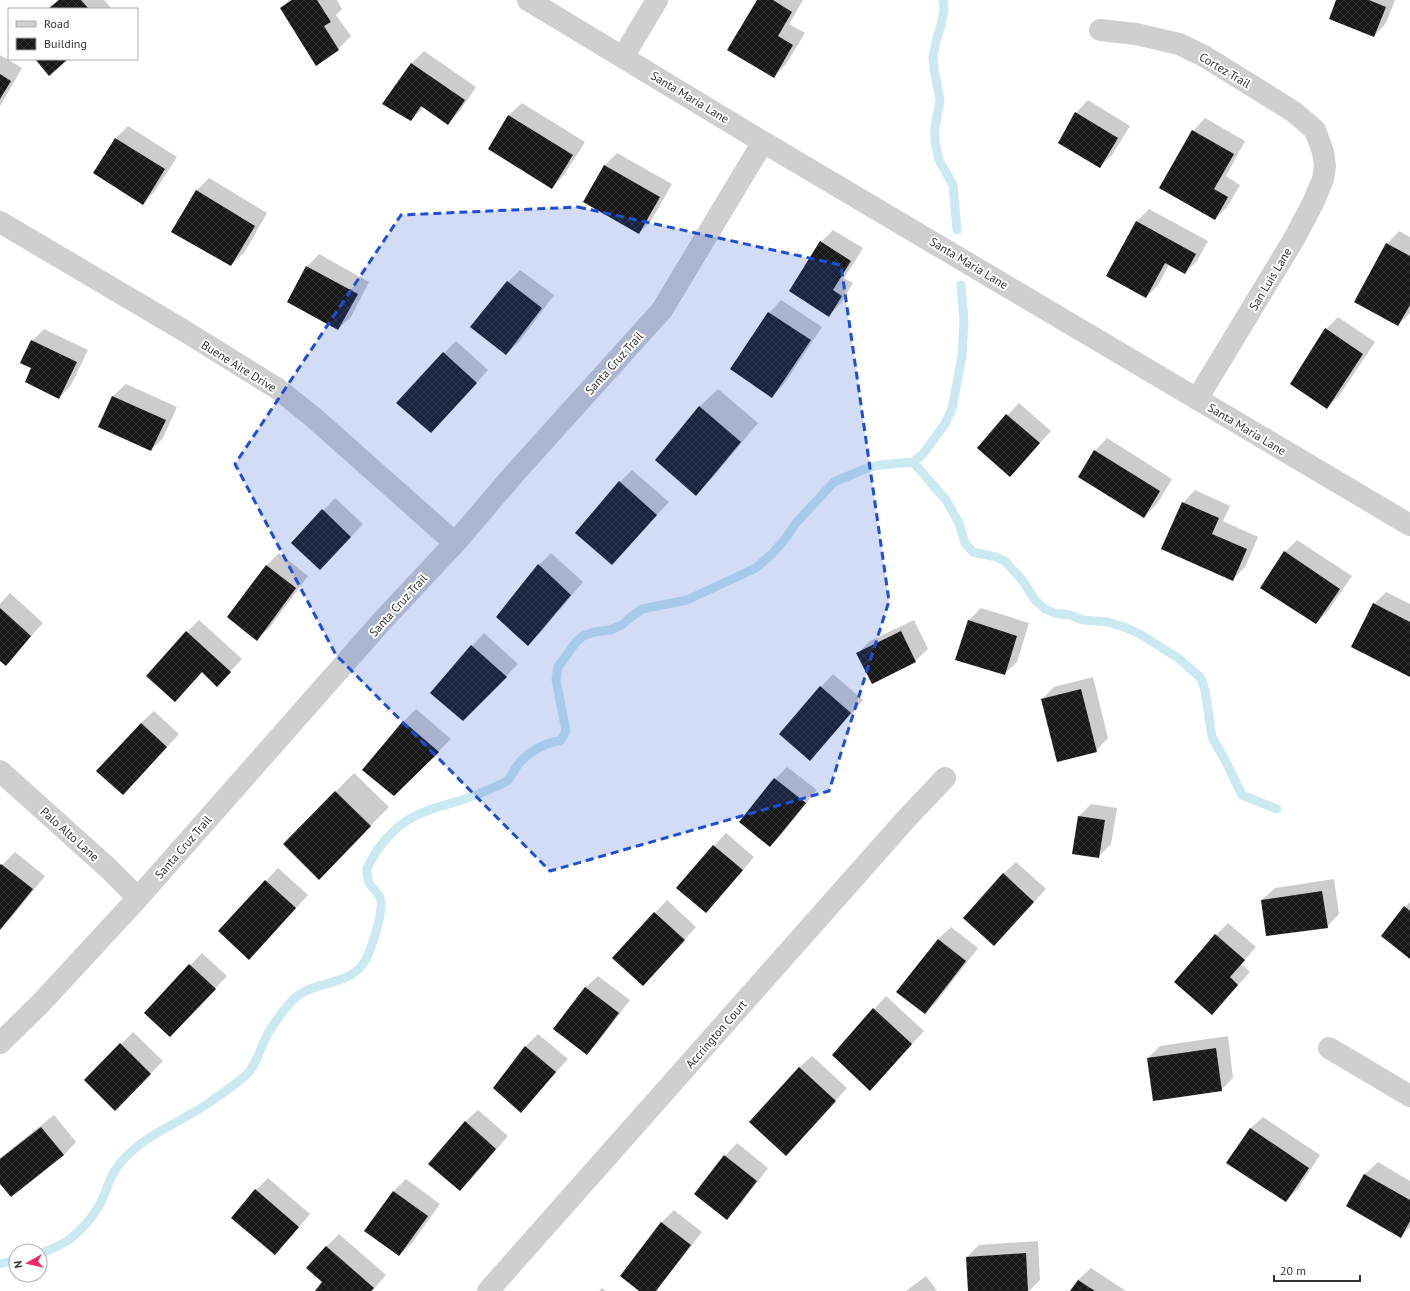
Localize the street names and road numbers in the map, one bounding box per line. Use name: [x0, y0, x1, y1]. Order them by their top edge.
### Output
street label: Cortez Trail: [1197, 49, 1254, 91]
street label: Santa Maria Lane: [648, 68, 732, 126]
street label: Santa Maria Lane: [927, 234, 1011, 292]
street label: San Luis Lane: [1245, 245, 1295, 313]
street label: Santa Cruz Trail: [582, 328, 646, 397]
street label: Buene Aire Drive: [199, 337, 279, 395]
street label: Santa Maria Lane: [1205, 400, 1289, 458]
street label: Santa Cruz Trail: [366, 570, 430, 639]
street label: Palo Alto Lane: [38, 804, 102, 864]
street label: Santa Cruz Trail: [151, 812, 215, 882]
street label: Accrington Court: [682, 997, 750, 1071]

